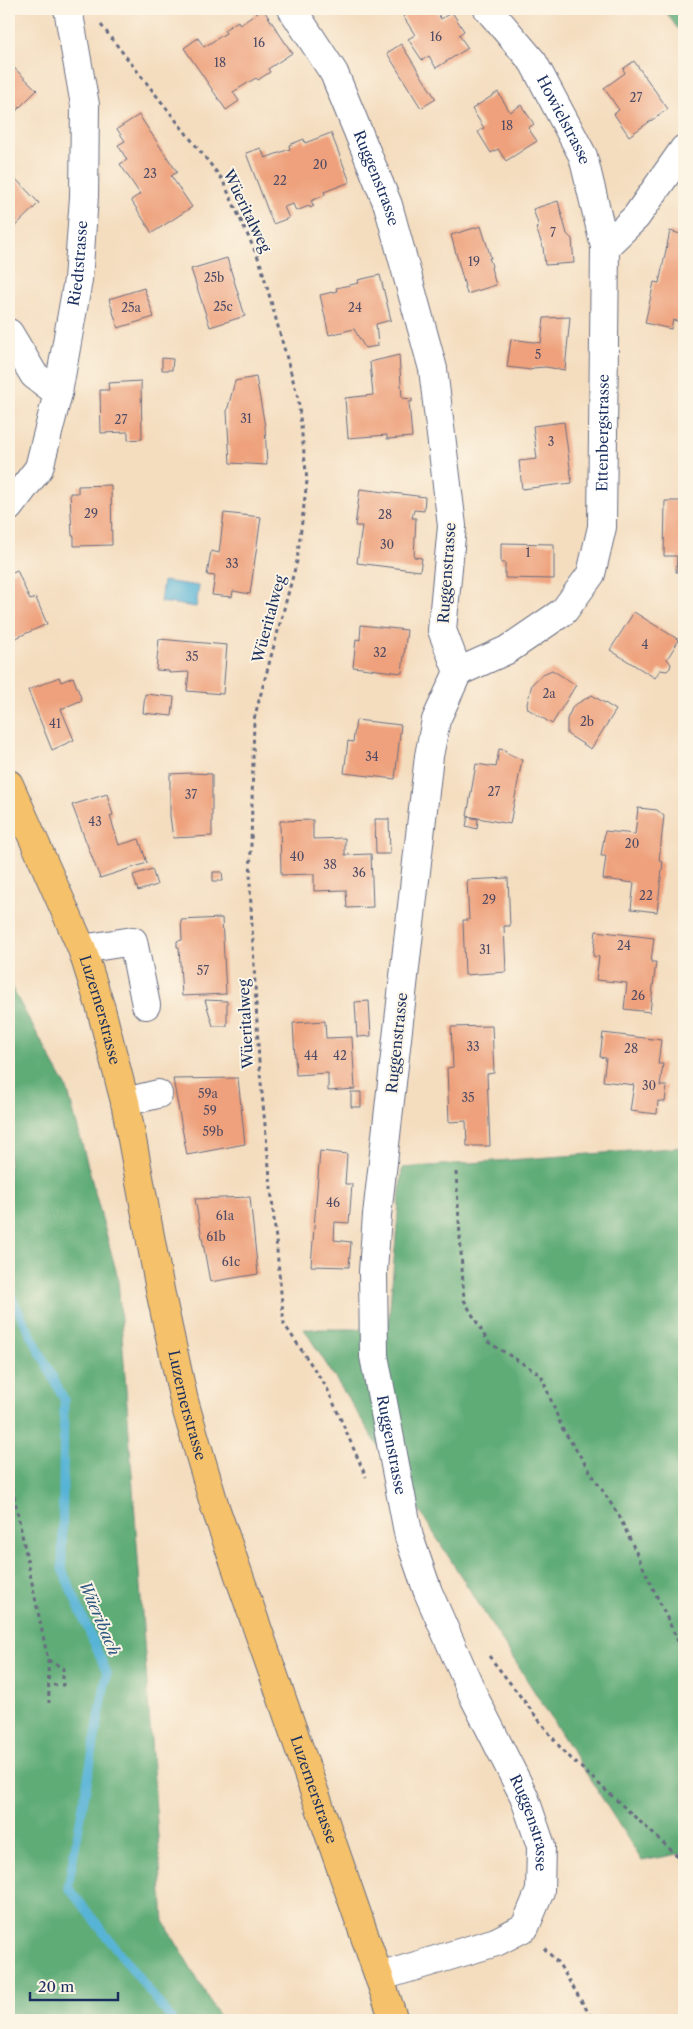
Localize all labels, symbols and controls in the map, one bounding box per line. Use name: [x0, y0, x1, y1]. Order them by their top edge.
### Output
house number: 16: [430, 29, 442, 44]
house number: 16: [253, 35, 265, 50]
house number: 18: [214, 55, 226, 70]
street label: Howielstrasse: [533, 72, 595, 166]
house number: 27: [630, 90, 642, 105]
house number: 18: [501, 118, 513, 133]
street label: Ruggenstrasse: [349, 127, 403, 228]
house number: 20: [313, 157, 327, 172]
street label: Wüeritalweg: [219, 165, 276, 255]
house number: 23: [143, 166, 157, 181]
house number: 22: [273, 173, 287, 188]
street label: Riedtstrasse: [64, 220, 91, 307]
house number: 7: [550, 225, 556, 240]
house number: 19: [468, 254, 480, 269]
house number: 25b: [204, 270, 224, 285]
house number: 25c: [213, 299, 233, 314]
house number: 25a: [121, 300, 142, 315]
house number: 24: [348, 300, 362, 315]
house number: 5: [535, 347, 541, 362]
street label: Ettenbergstrasse: [592, 374, 613, 492]
house number: 31: [240, 411, 252, 426]
house number: 27: [115, 412, 127, 427]
house number: 3: [548, 434, 554, 449]
house number: 29: [84, 506, 98, 521]
house number: 28: [378, 507, 392, 522]
street label: Ruggenstrasse: [433, 522, 460, 624]
house number: 30: [380, 537, 394, 552]
house number: 1: [525, 545, 531, 560]
house number: 33: [225, 556, 239, 571]
street label: Wüeritalweg: [247, 573, 289, 666]
house number: 4: [642, 637, 649, 652]
house number: 32: [373, 645, 387, 660]
house number: 35: [185, 649, 199, 664]
house number: 2a: [542, 686, 556, 701]
house number: 2b: [580, 714, 594, 729]
house number: 41: [49, 716, 61, 731]
house number: 34: [365, 749, 379, 764]
house number: 27: [488, 784, 500, 799]
house number: 37: [185, 787, 197, 802]
house number: 43: [88, 814, 102, 829]
house number: 20: [625, 836, 639, 851]
house number: 40: [290, 849, 304, 864]
house number: 38: [323, 857, 337, 872]
house number: 36: [352, 865, 366, 880]
house number: 22: [639, 888, 653, 903]
house number: 29: [482, 892, 496, 907]
house number: 24: [617, 938, 631, 953]
house number: 31: [479, 942, 491, 957]
street label: Luzernerstrasse: [76, 953, 125, 1067]
house number: 57: [197, 963, 209, 978]
street label: Wüeritalweg: [234, 979, 257, 1070]
house number: 26: [631, 988, 645, 1003]
street label: Ruggenstrasse: [382, 992, 411, 1094]
house number: 33: [466, 1039, 480, 1054]
house number: 28: [624, 1041, 638, 1056]
house number: 44: [304, 1048, 318, 1063]
house number: 42: [333, 1048, 347, 1063]
house number: 30: [642, 1078, 656, 1093]
house number: 59a: [198, 1086, 219, 1101]
house number: 35: [461, 1090, 475, 1105]
house number: 59: [203, 1103, 217, 1118]
house number: 59b: [203, 1124, 223, 1139]
house number: 46: [326, 1195, 340, 1210]
house number: 61a: [216, 1208, 235, 1223]
house number: 61b: [206, 1229, 226, 1244]
house number: 61c: [222, 1254, 240, 1269]
street label: Luzernerstrasse: [164, 1348, 211, 1462]
street label: Ruggenstrasse: [373, 1393, 411, 1496]
water label: Wüeribach: [75, 1578, 125, 1658]
street label: Luzernerstrasse: [286, 1733, 342, 1846]
street label: Ruggenstrasse: [506, 1771, 552, 1872]
scale bar: [30, 1969, 118, 2001]
text: 20 m: [38, 1977, 74, 1996]

